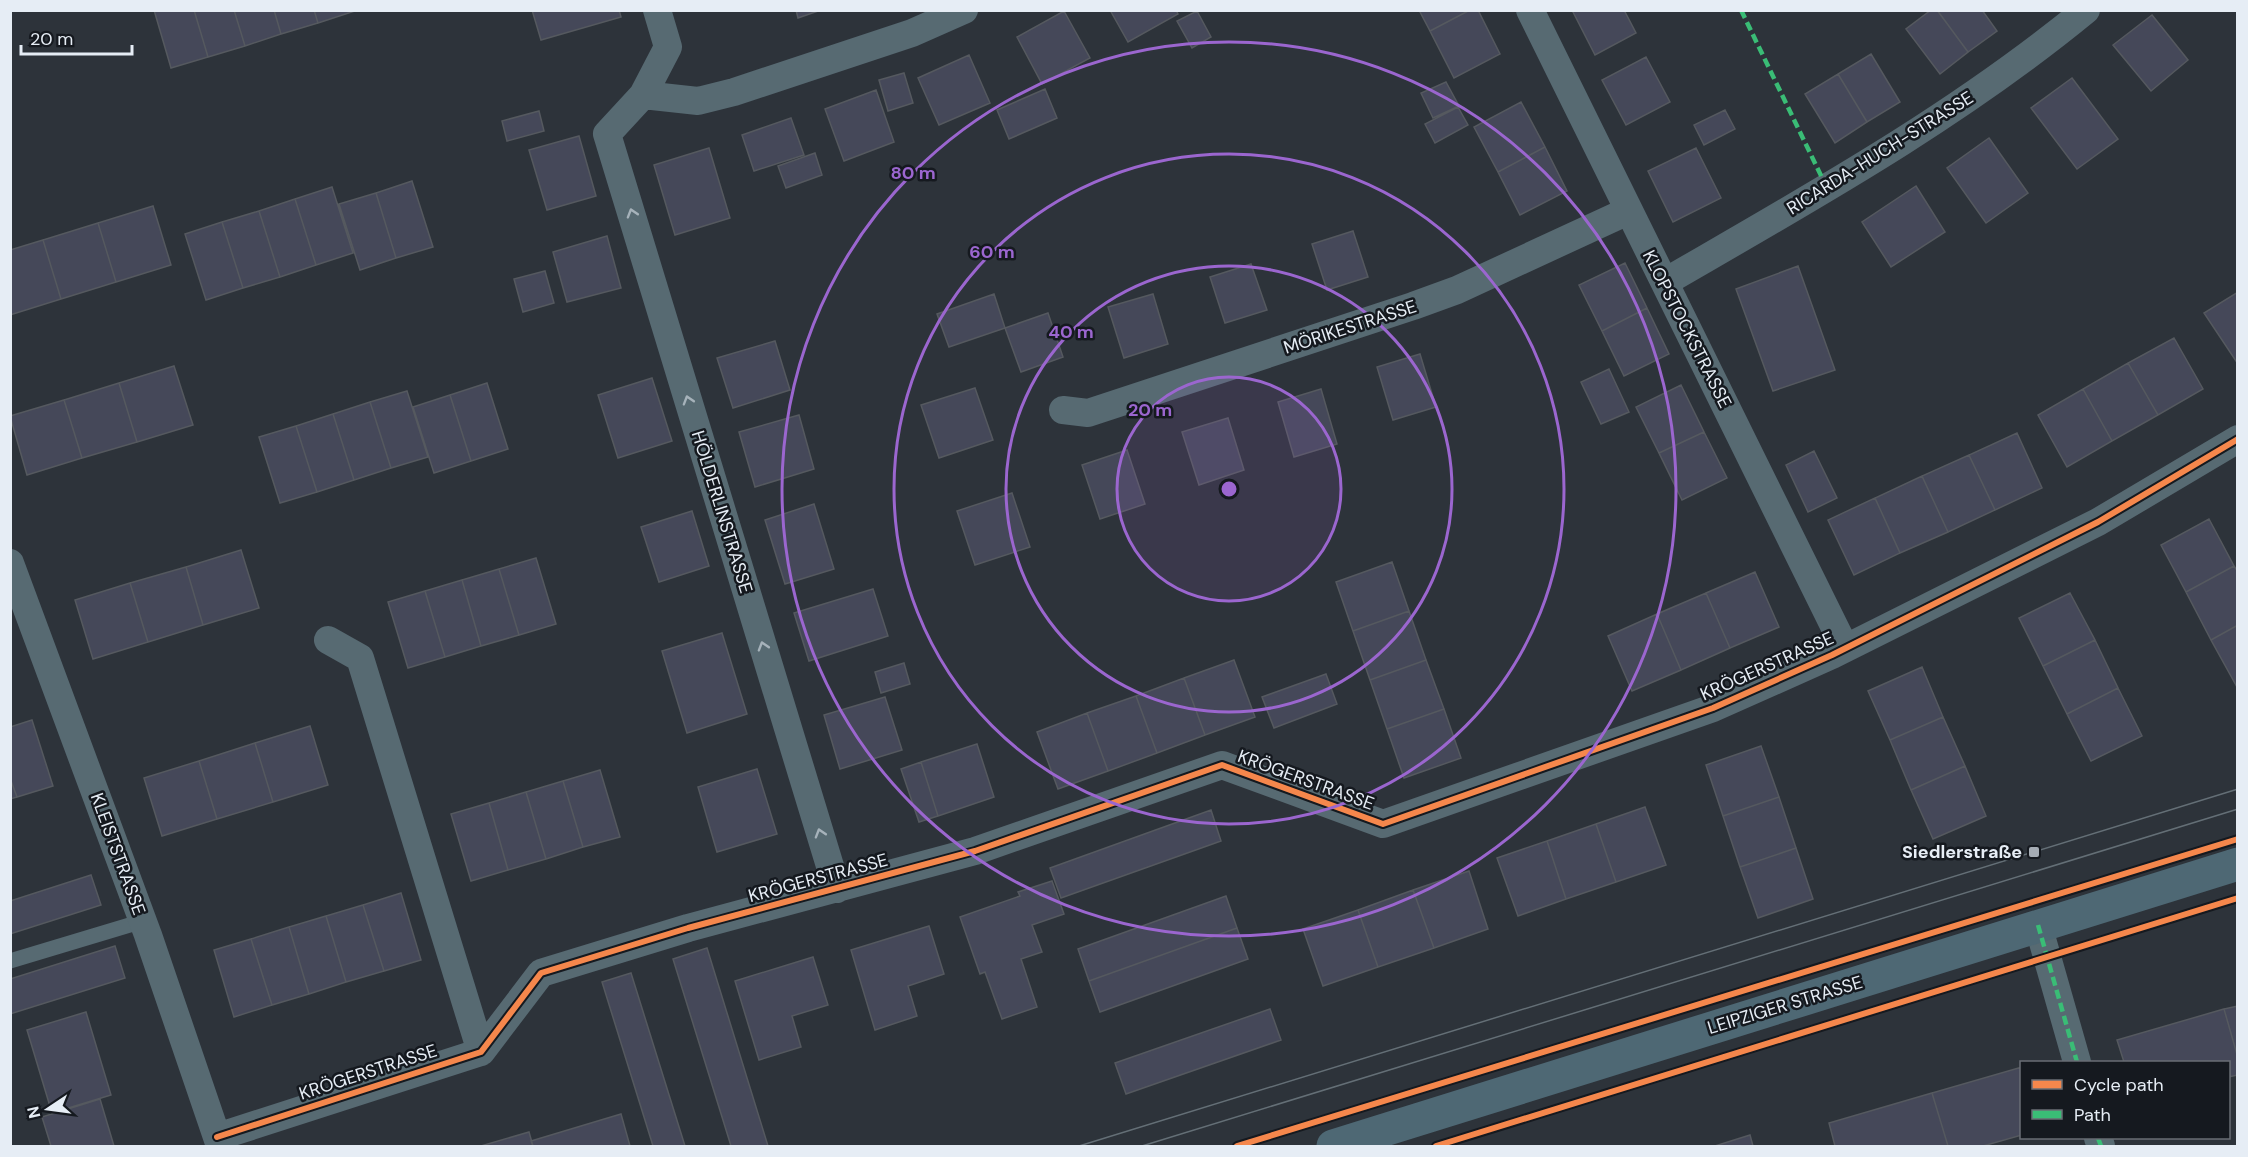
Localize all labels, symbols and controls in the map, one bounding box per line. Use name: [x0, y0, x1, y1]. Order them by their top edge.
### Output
scale bar: [21, 18, 132, 56]
text: 20 m: [30, 27, 73, 51]
street label: RICARDA-HUCH-STRASSE: [1782, 86, 1978, 220]
text: 80 m: [890, 161, 936, 185]
one-way arrow: [626, 208, 639, 219]
text: 60 m: [969, 240, 1015, 264]
street label: KLOPSTOCKSTRASSE: [1637, 246, 1737, 412]
street label: MÖRIKESTRASSE: [1280, 294, 1420, 360]
text: 40 m: [1048, 320, 1094, 344]
one-way arrow: [683, 395, 695, 406]
text: 20 m: [1128, 398, 1172, 422]
street label: HÖLDERLINSTRASSE: [686, 428, 758, 596]
centre of rings: [1219, 479, 1239, 499]
street label: KRÖGERSTRASSE: [1697, 626, 1837, 706]
one-way arrow: [758, 642, 770, 652]
street label: KRÖGERSTRASSE: [1234, 744, 1378, 816]
street label: KLEISTSTRASSE: [85, 790, 151, 918]
one-way arrow: [815, 828, 827, 839]
place label: Siedlerstraße: [1902, 840, 2022, 864]
marker: Siedlerstraße: [2027, 845, 2041, 859]
street label: KRÖGERSTRASSE: [746, 848, 890, 908]
street label: LEIPZIGER STRASSE: [1704, 970, 1866, 1040]
street label: KRÖGERSTRASSE: [296, 1038, 440, 1106]
legend: [2020, 1061, 2230, 1139]
text: Cycle path: [2074, 1073, 2164, 1097]
north arrow: [18, 1079, 78, 1139]
text: Path: [2074, 1103, 2111, 1127]
text: N: [22, 1104, 45, 1120]

